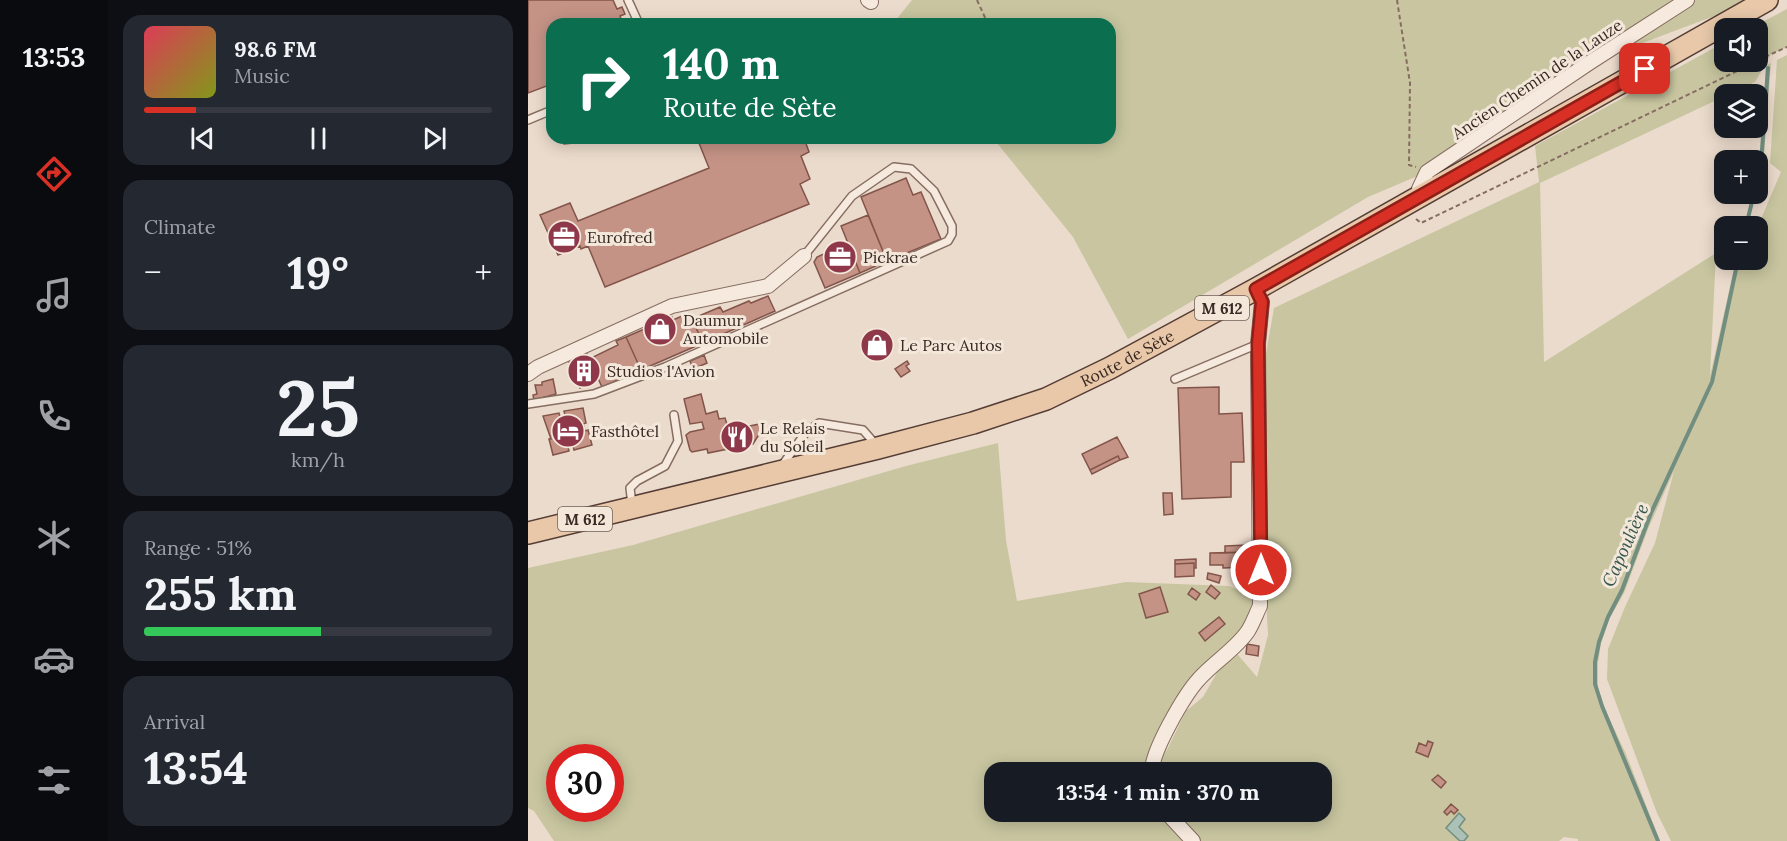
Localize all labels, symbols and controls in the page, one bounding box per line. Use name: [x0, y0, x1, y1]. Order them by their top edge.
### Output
street label: Ancien Chemin de la Lauze: [1447, 14, 1626, 144]
map controls: [1714, 18, 1768, 270]
button: sound: [1714, 18, 1768, 72]
text: 98.6 FM: [234, 35, 317, 63]
text: 140 m: [663, 37, 779, 91]
text: 13:53: [23, 40, 85, 74]
icon: right: [564, 42, 642, 120]
pin: [1619, 43, 1670, 94]
icon: arrive: [1628, 52, 1661, 85]
text: Music: [234, 63, 290, 88]
button: layers: [1714, 84, 1768, 138]
text: Route de Sète: [663, 90, 837, 124]
icon: previous: [186, 122, 219, 155]
icon: pause: [302, 122, 335, 155]
icon: next: [418, 122, 451, 155]
button: +: [1714, 150, 1768, 204]
icon: directions: [33, 153, 75, 195]
text: Climate: [144, 214, 216, 239]
button: −: [1714, 216, 1768, 270]
office icon: Eurofred: [546, 219, 582, 255]
place label: Eurofred: [587, 227, 653, 247]
office icon: Pickrae: [822, 239, 858, 275]
text: 19°: [287, 244, 349, 301]
place label: Pickrae: [863, 247, 918, 267]
text: −: [144, 251, 162, 293]
text: +: [474, 251, 492, 293]
icon: music: [33, 274, 75, 316]
road number: M 612: [1195, 296, 1249, 320]
place label: Daumur Automobile: [682, 310, 769, 348]
shop icon: Daumur Automobile: [642, 311, 678, 347]
street label: Route de Sète: [1077, 325, 1178, 391]
shop icon: Le Parc Autos: [859, 327, 895, 363]
place label: Le Parc Autos: [900, 335, 1002, 355]
building icon: Studios l'Avion: [566, 353, 602, 389]
text: 25: [276, 358, 360, 457]
place label: Studios l'Avion: [607, 361, 715, 381]
icon: phone: [33, 395, 75, 437]
hotel icon: Fasthôtel: [550, 413, 586, 449]
place label: Le Relais du Soleil: [760, 418, 825, 456]
restaurant icon: Le Relais du Soleil: [719, 419, 755, 455]
place label: Fasthôtel: [591, 421, 659, 441]
text: km/h: [291, 447, 345, 472]
water label: Capoulière: [1596, 500, 1654, 590]
road number: M 612: [558, 507, 612, 531]
icon: climate: [33, 517, 75, 559]
text: Range · 51%: [144, 535, 252, 560]
position arrow: [1229, 538, 1293, 602]
text: 255 km: [144, 565, 297, 622]
icon: car: [33, 638, 75, 680]
text: Arrival: [144, 709, 205, 734]
text: 13:54: [144, 739, 248, 796]
speed limit sign: 30: [546, 744, 624, 822]
icon: filters: [33, 759, 75, 801]
text: 13:54 · 1 min · 370 m: [1057, 778, 1259, 806]

